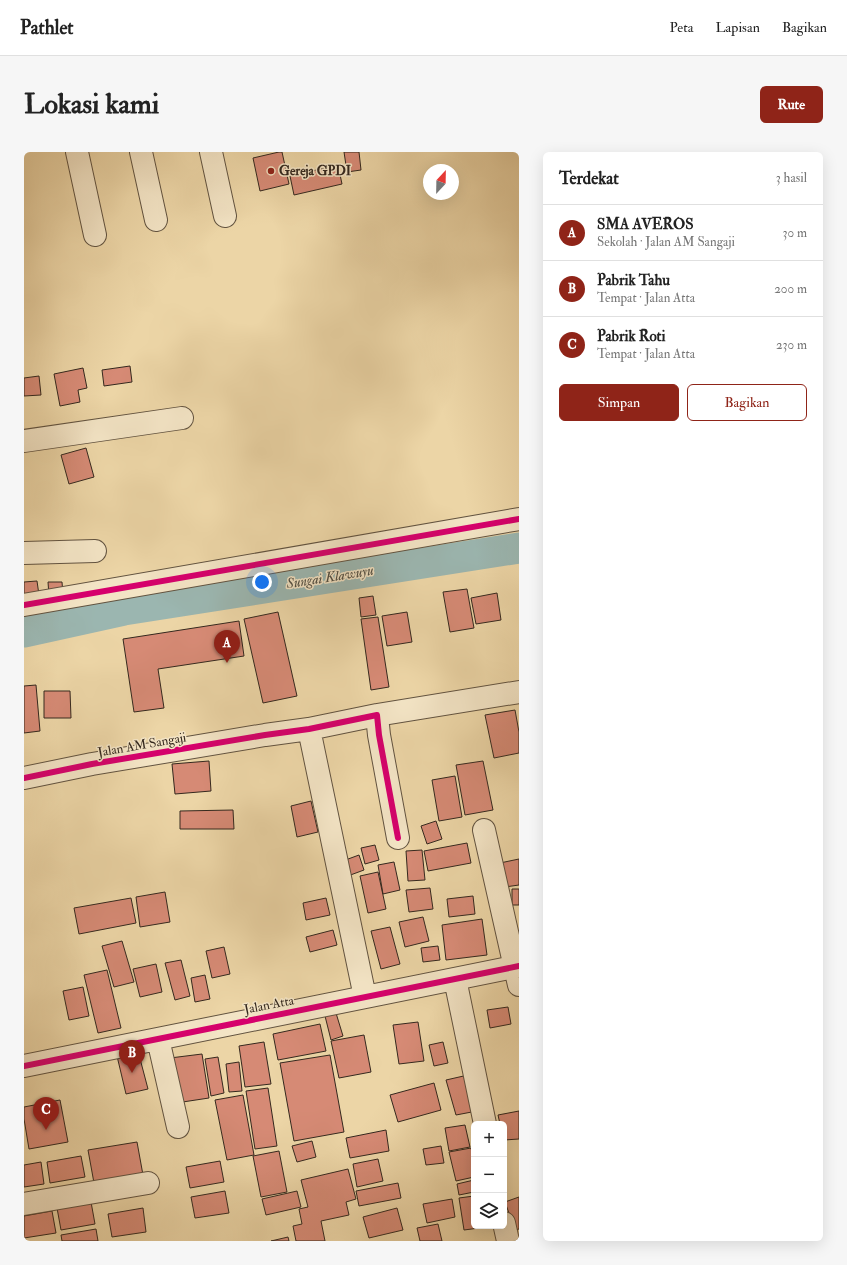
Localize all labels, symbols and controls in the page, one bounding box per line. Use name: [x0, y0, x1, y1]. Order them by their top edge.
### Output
text: Pathlet: [20, 16, 74, 40]
text: Peta: [670, 19, 693, 36]
text: Lapisan: [715, 19, 760, 36]
text: Bagikan: [782, 19, 827, 36]
button: Rute: [760, 86, 823, 123]
text: Lokasi kami: [24, 87, 159, 122]
place label: Gereja GPDI: [279, 163, 352, 179]
north arrow: [423, 164, 459, 200]
marker: Gereja GPDI: [266, 166, 276, 176]
text: Terdekat: [559, 168, 619, 189]
text: 3 hasil: [776, 170, 807, 186]
text: SMA AVEROS: [597, 215, 694, 234]
text: A: [568, 225, 576, 241]
text: 30 m: [783, 225, 807, 241]
text: Sekolah · Jalan AM Sangaji: [597, 234, 735, 250]
text: Pabrik Tahu: [597, 271, 670, 290]
text: B: [568, 281, 576, 297]
text: 200 m: [774, 281, 807, 297]
text: Tempat · Jalan Atta: [597, 290, 695, 306]
text: Pabrik Roti: [597, 327, 665, 346]
text: C: [567, 337, 577, 353]
text: 230 m: [776, 337, 807, 353]
text: Tempat · Jalan Atta: [597, 346, 695, 362]
button: Simpan: [559, 384, 679, 421]
button: Bagikan: [687, 384, 807, 421]
water label: Sungai Klawuyu: [284, 562, 375, 592]
your location: [252, 572, 272, 592]
pin: A: [214, 630, 240, 663]
street label: Jalan AM Sangaji: [96, 729, 188, 761]
street label: Jalan Atta: [242, 992, 296, 1018]
pin: B: [119, 1040, 145, 1073]
pin: C: [33, 1097, 59, 1130]
map controls: [471, 1121, 507, 1229]
button: +: [471, 1121, 507, 1157]
button: −: [471, 1157, 507, 1193]
button: layers: [471, 1193, 507, 1229]

